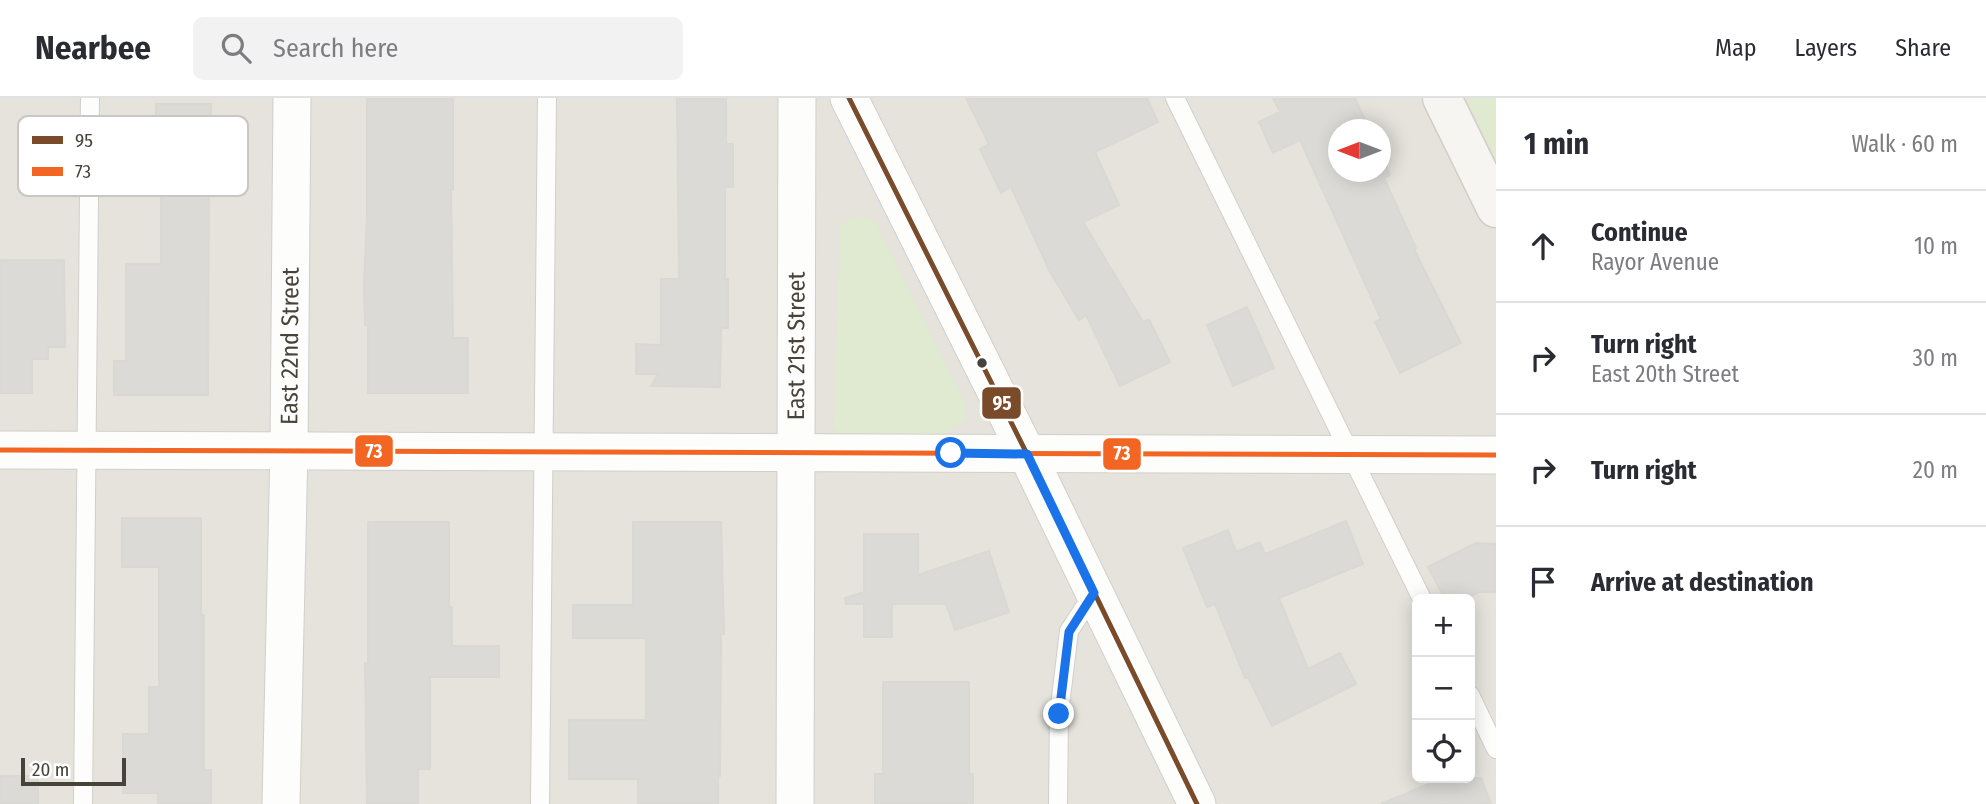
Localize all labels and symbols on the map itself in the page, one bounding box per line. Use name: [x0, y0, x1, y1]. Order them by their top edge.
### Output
legend: [18, 116, 248, 196]
north arrow: [1328, 119, 1391, 182]
text: 95: [75, 129, 93, 152]
text: 73: [75, 160, 91, 183]
street label: East 22nd Street: [275, 267, 305, 425]
street label: East 21st Street: [782, 272, 811, 420]
unlabelled marker: [975, 356, 989, 370]
line badge: 95: [981, 386, 1022, 420]
text: 95: [992, 392, 1012, 415]
line badge: 73: [354, 434, 394, 468]
route start: [935, 437, 966, 468]
line badge: 73: [1102, 437, 1142, 471]
text: 73: [365, 440, 383, 463]
text: 73: [1113, 442, 1131, 465]
route end: [1043, 698, 1074, 729]
scale bar: [21, 755, 126, 787]

